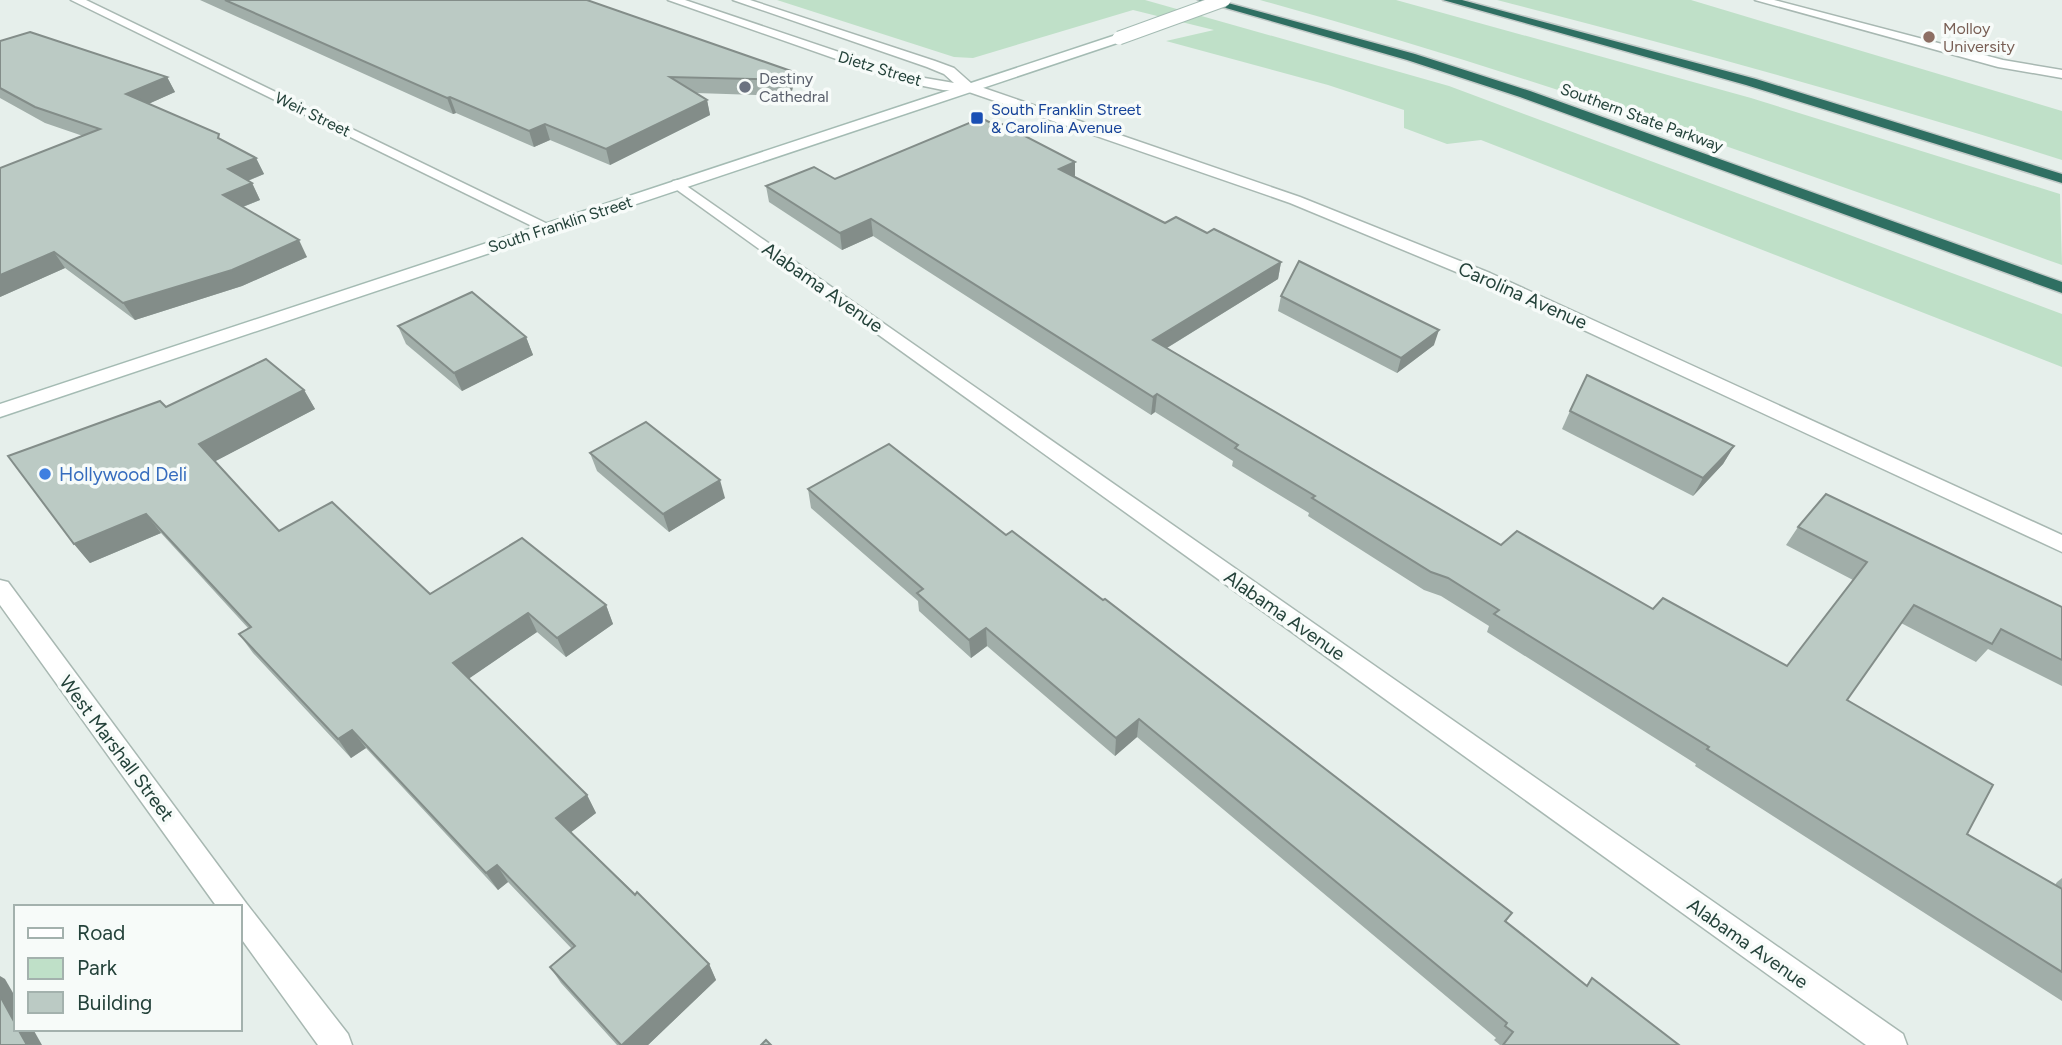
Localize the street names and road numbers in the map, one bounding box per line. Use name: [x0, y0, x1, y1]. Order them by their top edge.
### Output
street label: Dietz Street: [836, 47, 924, 90]
street label: Southern State Parkway: [1558, 79, 1726, 156]
street label: Weir Street: [272, 88, 353, 141]
street label: South Franklin Street: [486, 192, 635, 257]
street label: Alabama Avenue: [758, 237, 888, 338]
street label: Carolina Avenue: [1455, 257, 1591, 334]
street label: Alabama Avenue: [1220, 565, 1350, 666]
street label: West Marshall Street: [54, 671, 179, 826]
street label: Alabama Avenue: [1683, 893, 1813, 994]

